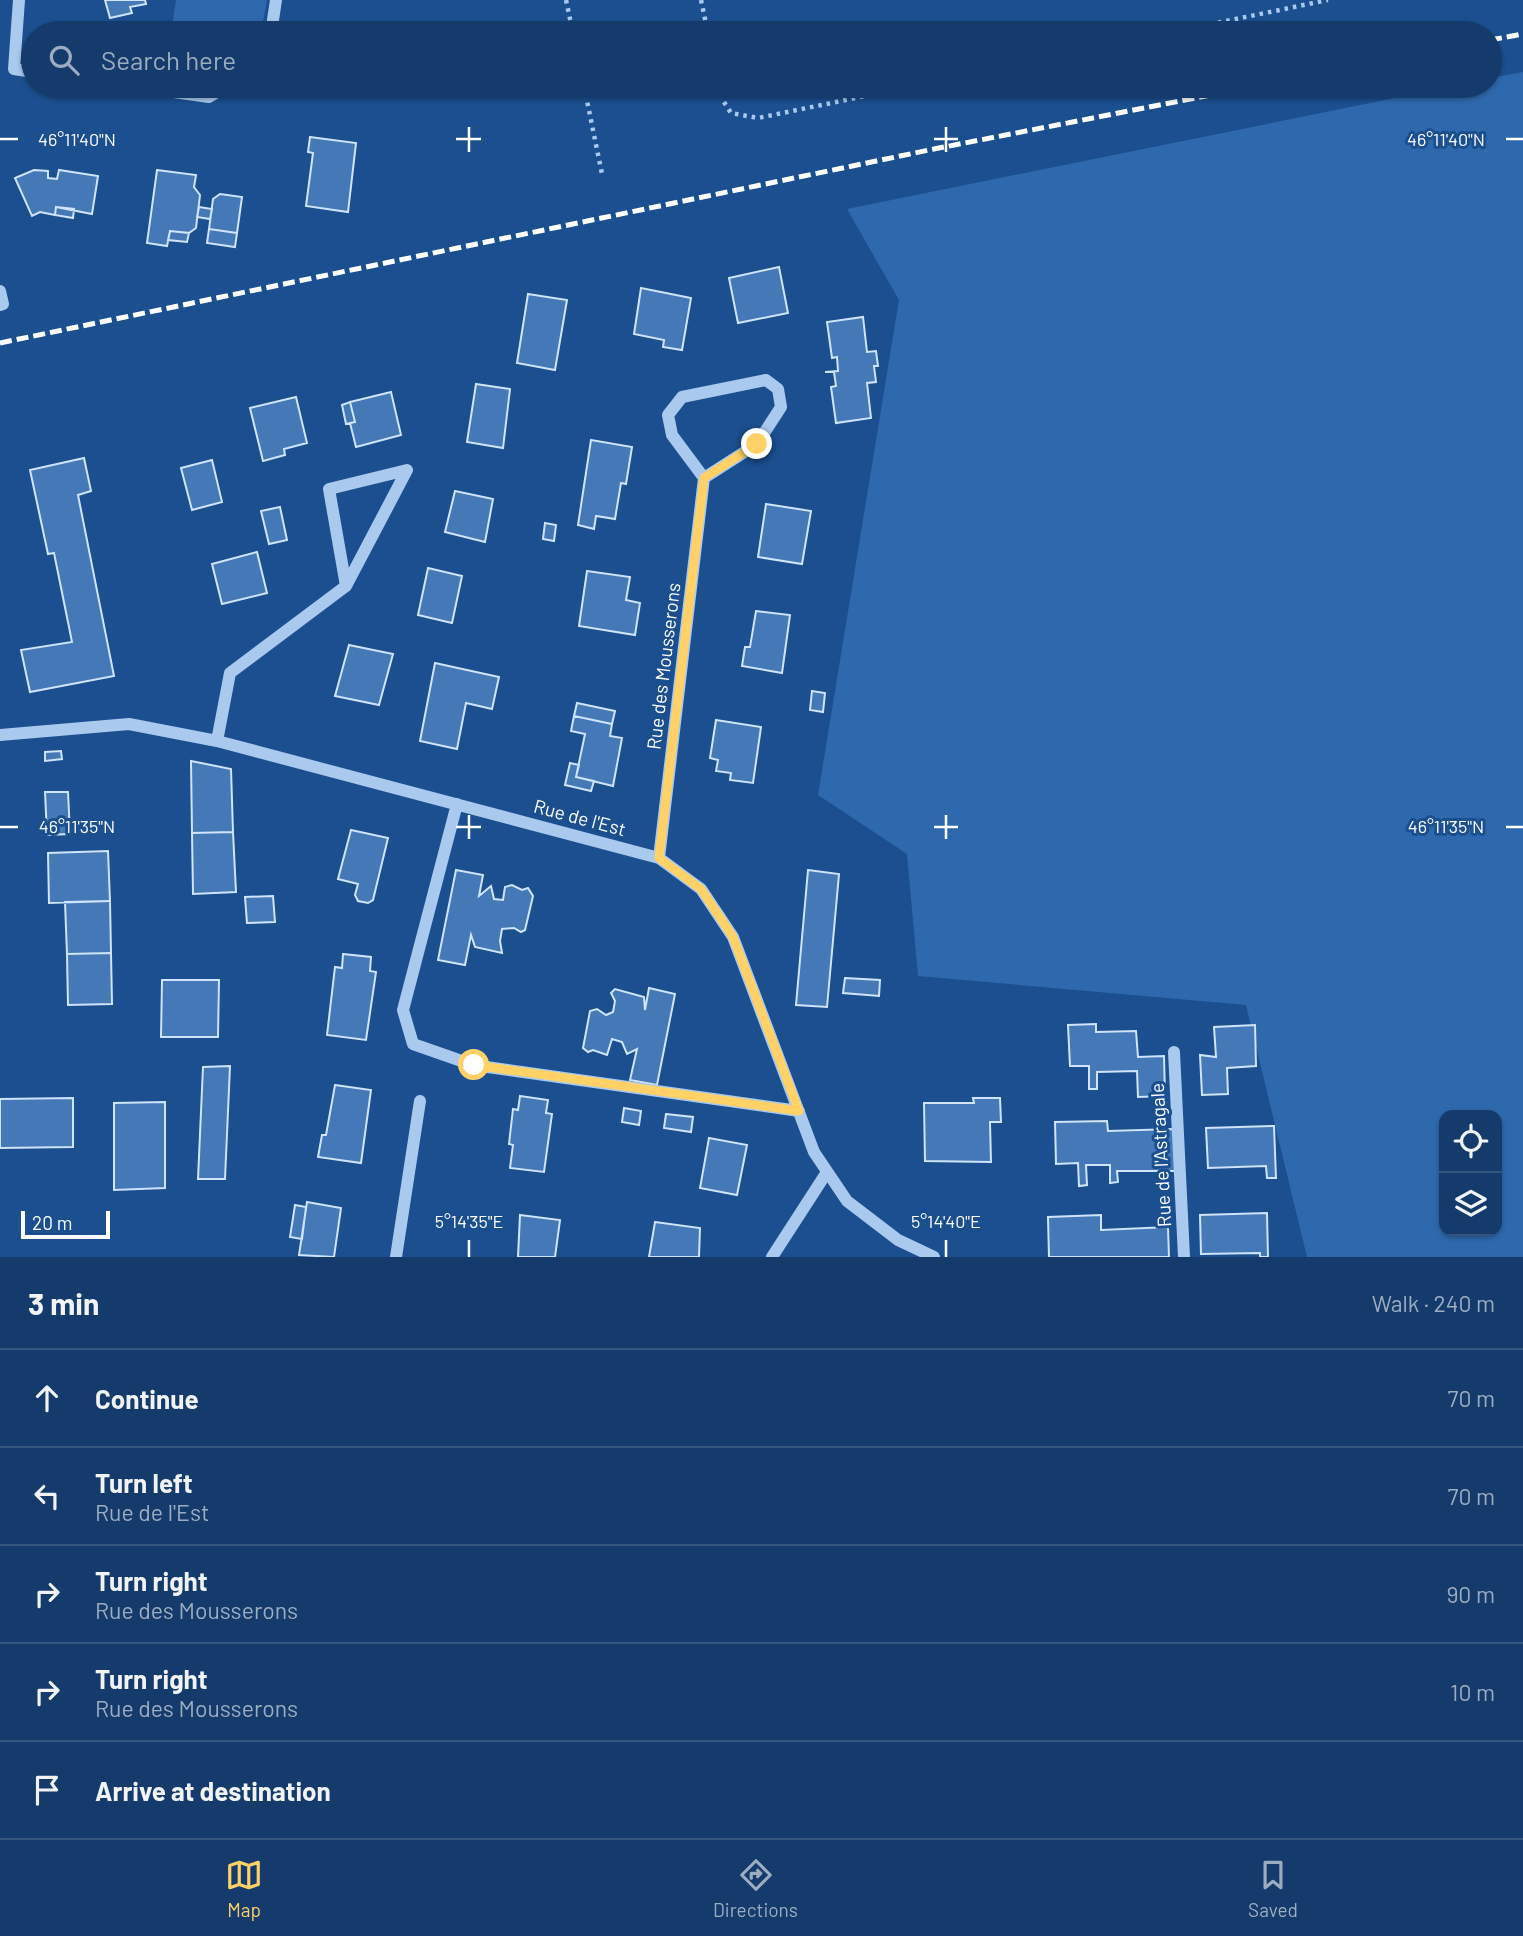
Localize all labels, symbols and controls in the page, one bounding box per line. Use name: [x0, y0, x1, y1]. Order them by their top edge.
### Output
search box: [21, 21, 1502, 98]
icon: search: [45, 41, 83, 79]
text: Search here: [101, 44, 236, 75]
text: 46°11'40"N: [38, 128, 116, 150]
text: 46°11'40"N: [1407, 128, 1485, 150]
route end: [741, 428, 772, 459]
street label: Rue des Mousserons: [641, 581, 685, 751]
street label: Rue de l'Est: [531, 794, 629, 840]
text: 46°11'35"N: [39, 815, 115, 837]
text: 46°11'35"N: [1408, 815, 1484, 837]
route start: [458, 1049, 489, 1080]
street label: Rue de l'Astragale: [1145, 1082, 1175, 1228]
map controls: [1439, 1110, 1502, 1236]
button: locate: [1439, 1110, 1502, 1173]
button: layers: [1439, 1173, 1502, 1236]
scale bar: [21, 1208, 110, 1240]
text: 5°14'35"E: [435, 1210, 503, 1232]
text: 5°14'40"E: [911, 1210, 981, 1232]
text: 20 m: [32, 1211, 72, 1234]
text: 3 min: [28, 1285, 99, 1321]
text: Walk · 240 m: [1372, 1289, 1495, 1317]
icon: ahead: [28, 1379, 66, 1417]
text: Continue: [95, 1383, 199, 1414]
text: 70 m: [1448, 1384, 1495, 1412]
text: Turn left: [95, 1467, 193, 1498]
icon: left: [28, 1477, 66, 1515]
text: 70 m: [1448, 1482, 1495, 1510]
text: Rue de l'Est: [95, 1498, 209, 1526]
text: Turn right: [95, 1565, 208, 1596]
icon: right: [28, 1575, 66, 1613]
text: 90 m: [1446, 1580, 1495, 1608]
text: Rue des Mousserons: [95, 1596, 298, 1624]
text: Turn right: [95, 1663, 208, 1694]
icon: right: [28, 1673, 66, 1711]
text: 10 m: [1450, 1678, 1495, 1706]
text: Rue des Mousserons: [95, 1694, 298, 1722]
icon: arrive: [28, 1771, 66, 1809]
text: Arrive at destination: [95, 1775, 331, 1806]
tab: Map: [225, 1856, 263, 1921]
tab: Directions: [713, 1856, 798, 1921]
tab: Saved: [1248, 1856, 1298, 1921]

